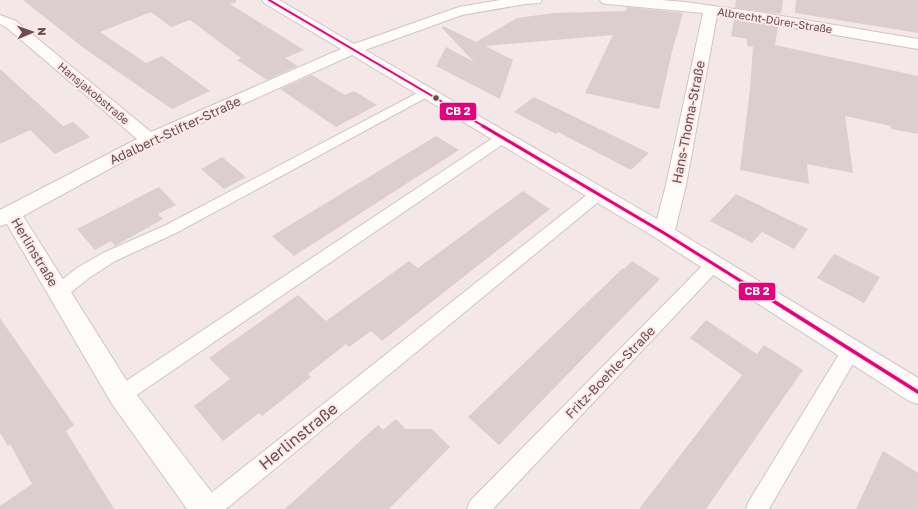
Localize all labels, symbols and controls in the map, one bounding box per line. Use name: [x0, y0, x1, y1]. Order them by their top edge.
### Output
street label: Albrecht-Dürer-Straße: [717, 4, 833, 36]
north arrow: [12, 12, 52, 52]
text: N: [36, 27, 49, 36]
street label: Hansjakobstraße: [56, 59, 132, 127]
street label: Hans-Thoma-Straße: [668, 59, 708, 185]
street label: Adalbert-Stifter-Straße: [107, 93, 243, 167]
unlabelled marker: [431, 93, 441, 103]
line badge: CB 2: [439, 102, 477, 121]
text: CB 2: [445, 104, 471, 117]
street label: Herlinstraße: [8, 215, 62, 289]
line badge: CB 2: [738, 282, 776, 301]
text: CB 2: [744, 284, 770, 297]
street label: Fritz-Boehle-Straße: [562, 322, 658, 422]
street label: Herlinstraße: [255, 398, 341, 474]

